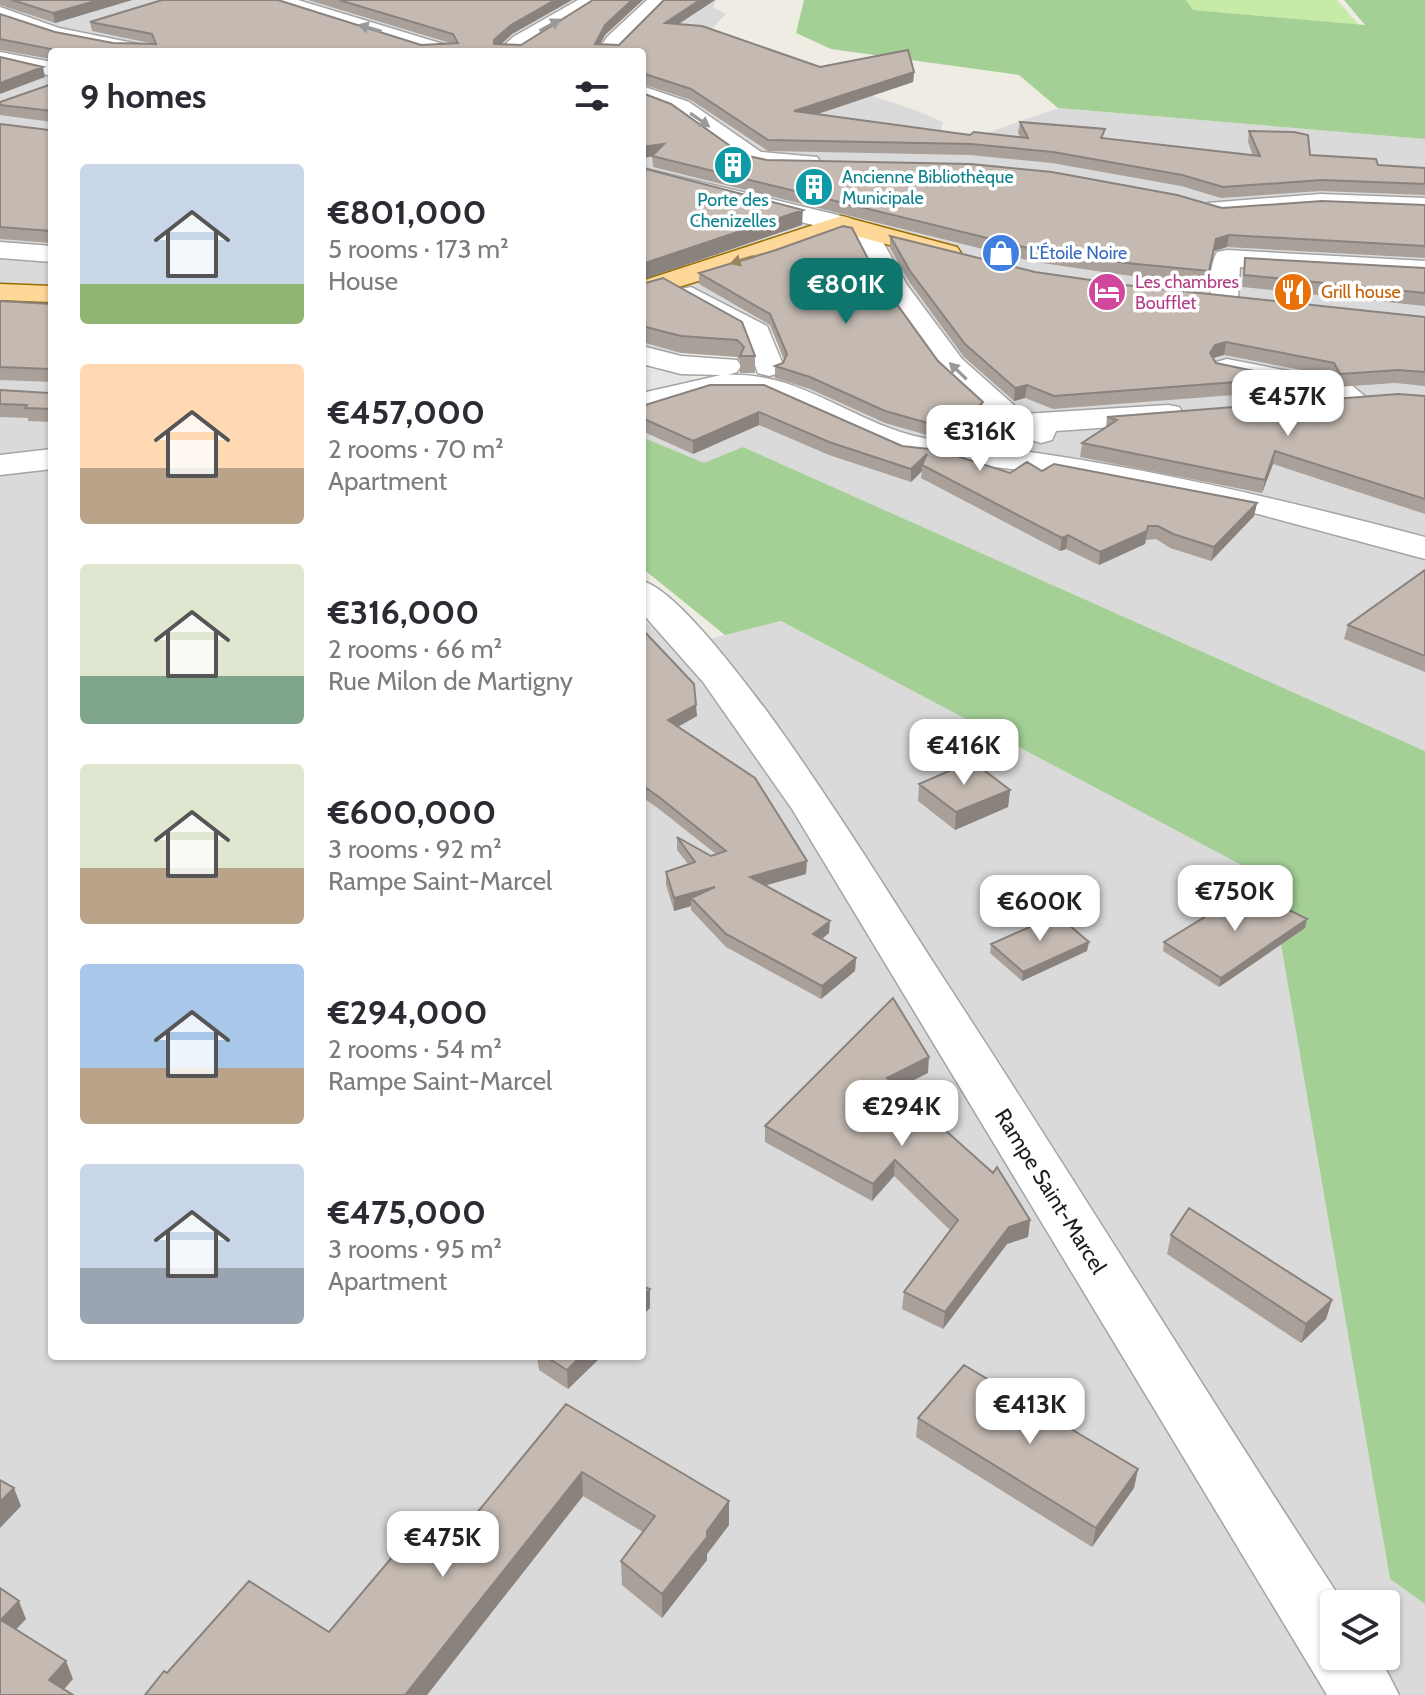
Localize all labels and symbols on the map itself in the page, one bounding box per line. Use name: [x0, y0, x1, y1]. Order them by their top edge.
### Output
one-way arrow: [538, 18, 561, 32]
one-way arrow: [358, 21, 382, 34]
one-way arrow: [689, 112, 711, 128]
building icon: Porte des Chenizelles: [712, 144, 754, 186]
building icon: Ancienne Bibliothèque Municipale: [793, 166, 835, 208]
place label: Ancienne Bibliothèque Municipale: [842, 166, 1014, 209]
place label: Porte des Chenizelles: [690, 189, 776, 232]
shop icon: L'Étoile Noire: [980, 232, 1022, 274]
place label: L'Étoile Noire: [1029, 242, 1127, 264]
one-way arrow: [729, 254, 753, 266]
pin: €801K: [790, 258, 902, 326]
hotel icon: Les chambres Boufflet: [1086, 271, 1128, 313]
place label: Les chambres Boufflet: [1135, 271, 1239, 314]
restaurant icon: Grill house: [1272, 271, 1314, 313]
place label: Grill house: [1321, 281, 1401, 303]
one-way arrow: [949, 363, 968, 381]
pin: €457K: [1232, 370, 1344, 438]
pin: €316K: [924, 405, 1036, 473]
pin: €416K: [908, 719, 1020, 787]
pin: €750K: [1179, 865, 1291, 933]
pin: €600K: [984, 875, 1096, 943]
pin: €294K: [846, 1080, 958, 1148]
street label: Rampe Saint-Marcel: [989, 1104, 1113, 1280]
pin: €413K: [974, 1378, 1086, 1446]
pin: €475K: [387, 1511, 499, 1579]

